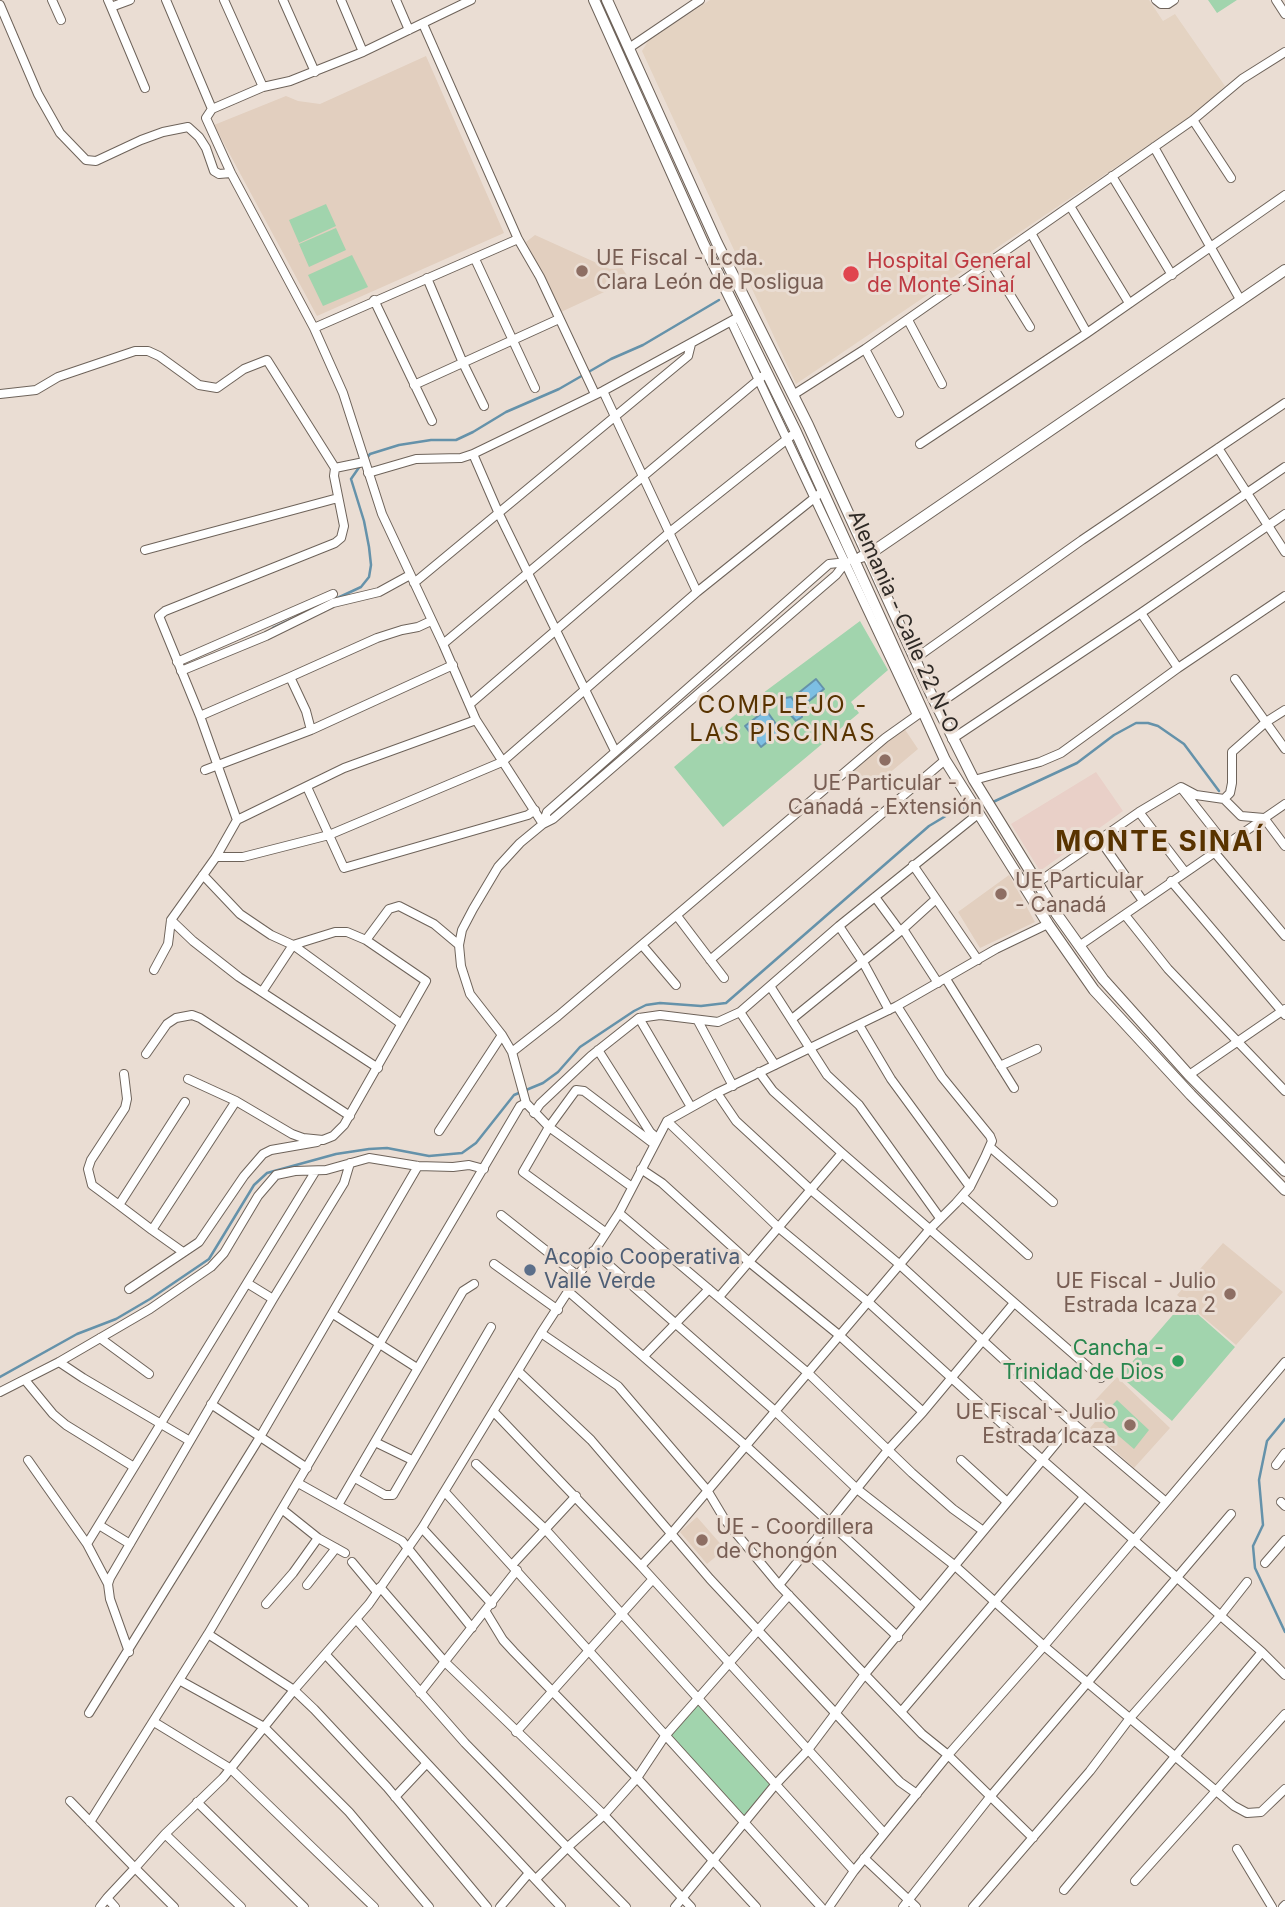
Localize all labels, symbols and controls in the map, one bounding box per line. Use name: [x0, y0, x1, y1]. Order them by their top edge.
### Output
place label: UE Fiscal - Lcda. Clara León de Posligua: [596, 246, 824, 296]
place label: Hospital General de Monte Sinaí: [867, 249, 1031, 299]
marker: UE Fiscal - Lcda. Clara León de Posligua: [574, 263, 590, 279]
marker: Hospital General de Monte Sinaí: [841, 264, 861, 284]
street label: Alemania - Calle 22 N-O: [842, 507, 964, 737]
district label: COMPLEJO - LAS PISCINAS: [691, 692, 875, 748]
marker: UE Particular - Canadá - Extensión: [877, 752, 893, 768]
place label: UE Particular - Canadá - Extensión: [788, 771, 982, 821]
district label: MONTE SINAÍ: [1057, 826, 1263, 860]
place label: UE Particular - Canadá: [1015, 869, 1144, 919]
marker: UE Particular - Canadá: [993, 886, 1009, 902]
place label: Acopio Cooperativa Valle Verde: [544, 1245, 740, 1295]
marker: Acopio Cooperativa Valle Verde: [522, 1262, 538, 1278]
place label: UE Fiscal - Julio Estrada Icaza 2: [1056, 1269, 1216, 1319]
marker: UE Fiscal - Julio Estrada Icaza 2: [1222, 1286, 1238, 1302]
place label: Cancha - Trinidad de Dios: [1002, 1336, 1164, 1386]
marker: Cancha - Trinidad de Dios: [1170, 1353, 1186, 1369]
place label: UE Fiscal - Julio Estrada Icaza: [956, 1400, 1116, 1450]
marker: UE Fiscal - Julio Estrada Icaza: [1122, 1417, 1138, 1433]
place label: UE - Coordillera de Chongón: [716, 1515, 874, 1565]
marker: UE - Coordillera de Chongón: [694, 1532, 710, 1548]

